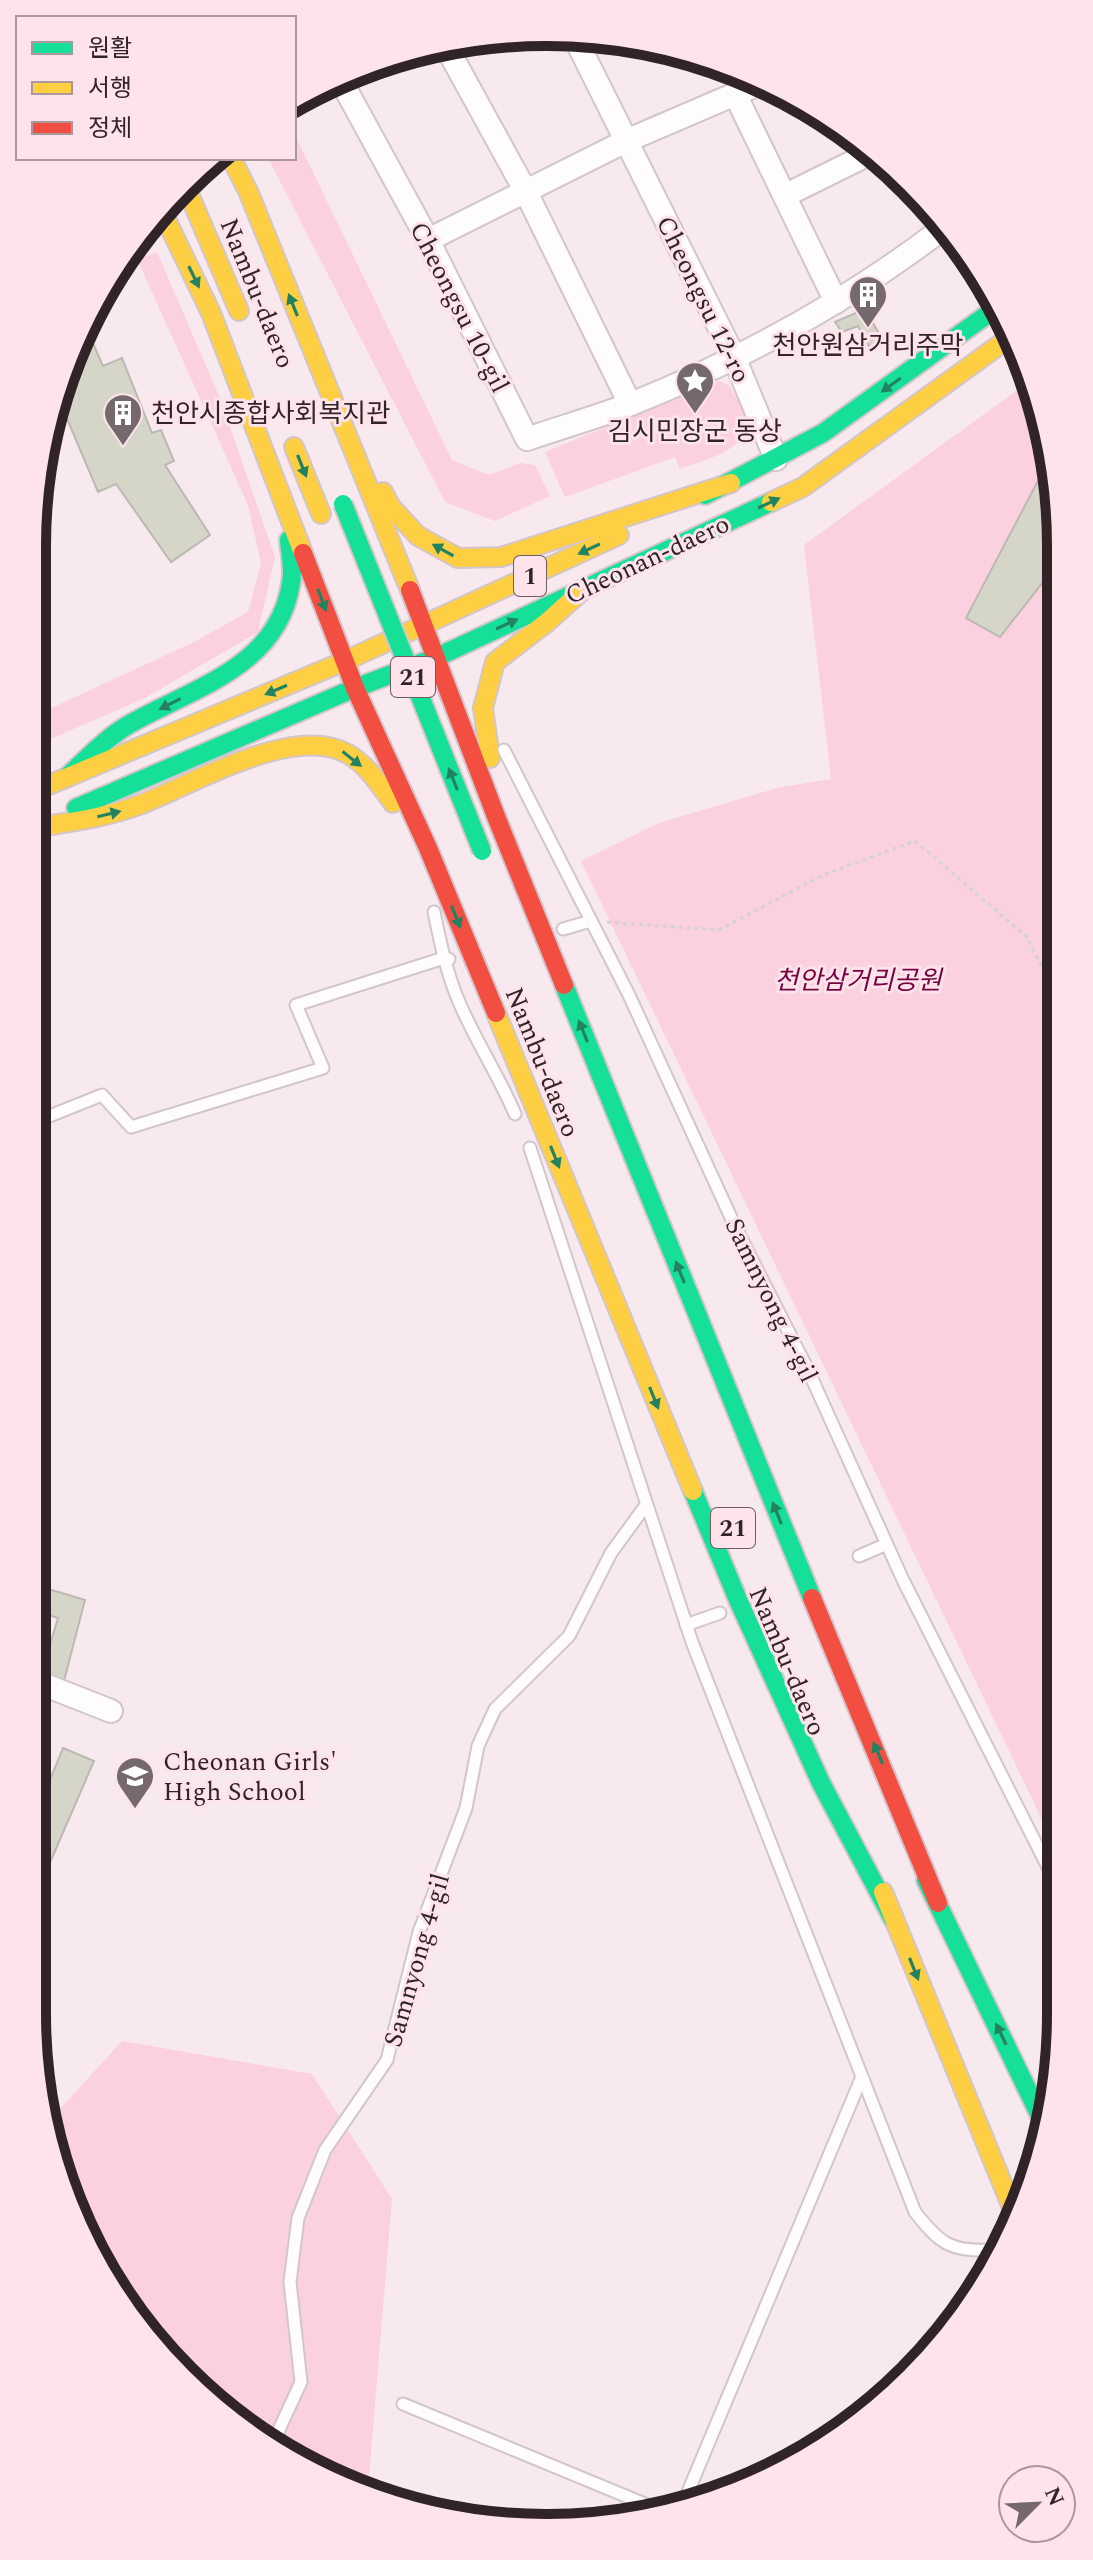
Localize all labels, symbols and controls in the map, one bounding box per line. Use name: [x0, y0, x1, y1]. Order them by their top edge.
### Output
legend: [16, 16, 296, 160]
text: 원활: [88, 31, 132, 67]
text: 서행: [88, 71, 132, 107]
text: 정체: [88, 111, 132, 147]
street label: Cheongsu 12-ro: [645, 209, 761, 390]
street label: Nambu-daero: [209, 212, 305, 374]
street label: Cheongsu 10-gil: [399, 215, 520, 400]
one-way arrow: [187, 265, 201, 289]
building icon: 천안원삼거리주막: [847, 274, 889, 329]
one-way arrow: [287, 293, 300, 317]
place label: 천안원삼거리주막: [772, 326, 964, 366]
place icon: 김시민장군 동상: [674, 360, 716, 415]
one-way arrow: [880, 376, 901, 392]
building icon: 천안시종합사회복지관: [102, 392, 144, 447]
place label: 천안시종합사회복지관: [151, 394, 390, 434]
place label: 김시민장군 동상: [608, 412, 782, 452]
one-way arrow: [296, 454, 309, 478]
one-way arrow: [757, 496, 780, 510]
street label: Cheonan-daero: [558, 504, 736, 616]
one-way arrow: [578, 542, 601, 556]
one-way arrow: [432, 543, 454, 557]
road number: 1: [514, 556, 546, 596]
one-way arrow: [316, 588, 329, 612]
one-way arrow: [496, 617, 519, 631]
road number: 21: [391, 657, 435, 697]
one-way arrow: [264, 683, 288, 696]
one-way arrow: [159, 697, 182, 711]
one-way arrow: [342, 750, 362, 766]
one-way arrow: [446, 767, 459, 791]
one-way arrow: [96, 807, 121, 820]
one-way arrow: [449, 905, 462, 929]
park label: 천안삼거리공원: [774, 961, 944, 1001]
street label: Nambu-daero: [494, 981, 590, 1143]
one-way arrow: [576, 1019, 589, 1043]
one-way arrow: [548, 1145, 561, 1169]
street label: Samnyong 4-gil: [714, 1211, 828, 1390]
one-way arrow: [673, 1260, 686, 1284]
one-way arrow: [647, 1386, 660, 1410]
one-way arrow: [771, 1501, 784, 1525]
road number: 21: [711, 1508, 755, 1548]
street label: Nambu-daero: [738, 1581, 836, 1742]
one-way arrow: [871, 1741, 884, 1765]
place label: Cheonan Girls' High School: [163, 1742, 337, 1812]
school or university icon: Cheonan Girls' High School: [114, 1755, 156, 1810]
street label: Samnyong 4-gil: [373, 1869, 461, 2052]
one-way arrow: [908, 1957, 921, 1981]
one-way arrow: [994, 2023, 1008, 2046]
north arrow: [997, 2464, 1077, 2544]
text: N: [1035, 2482, 1073, 2511]

